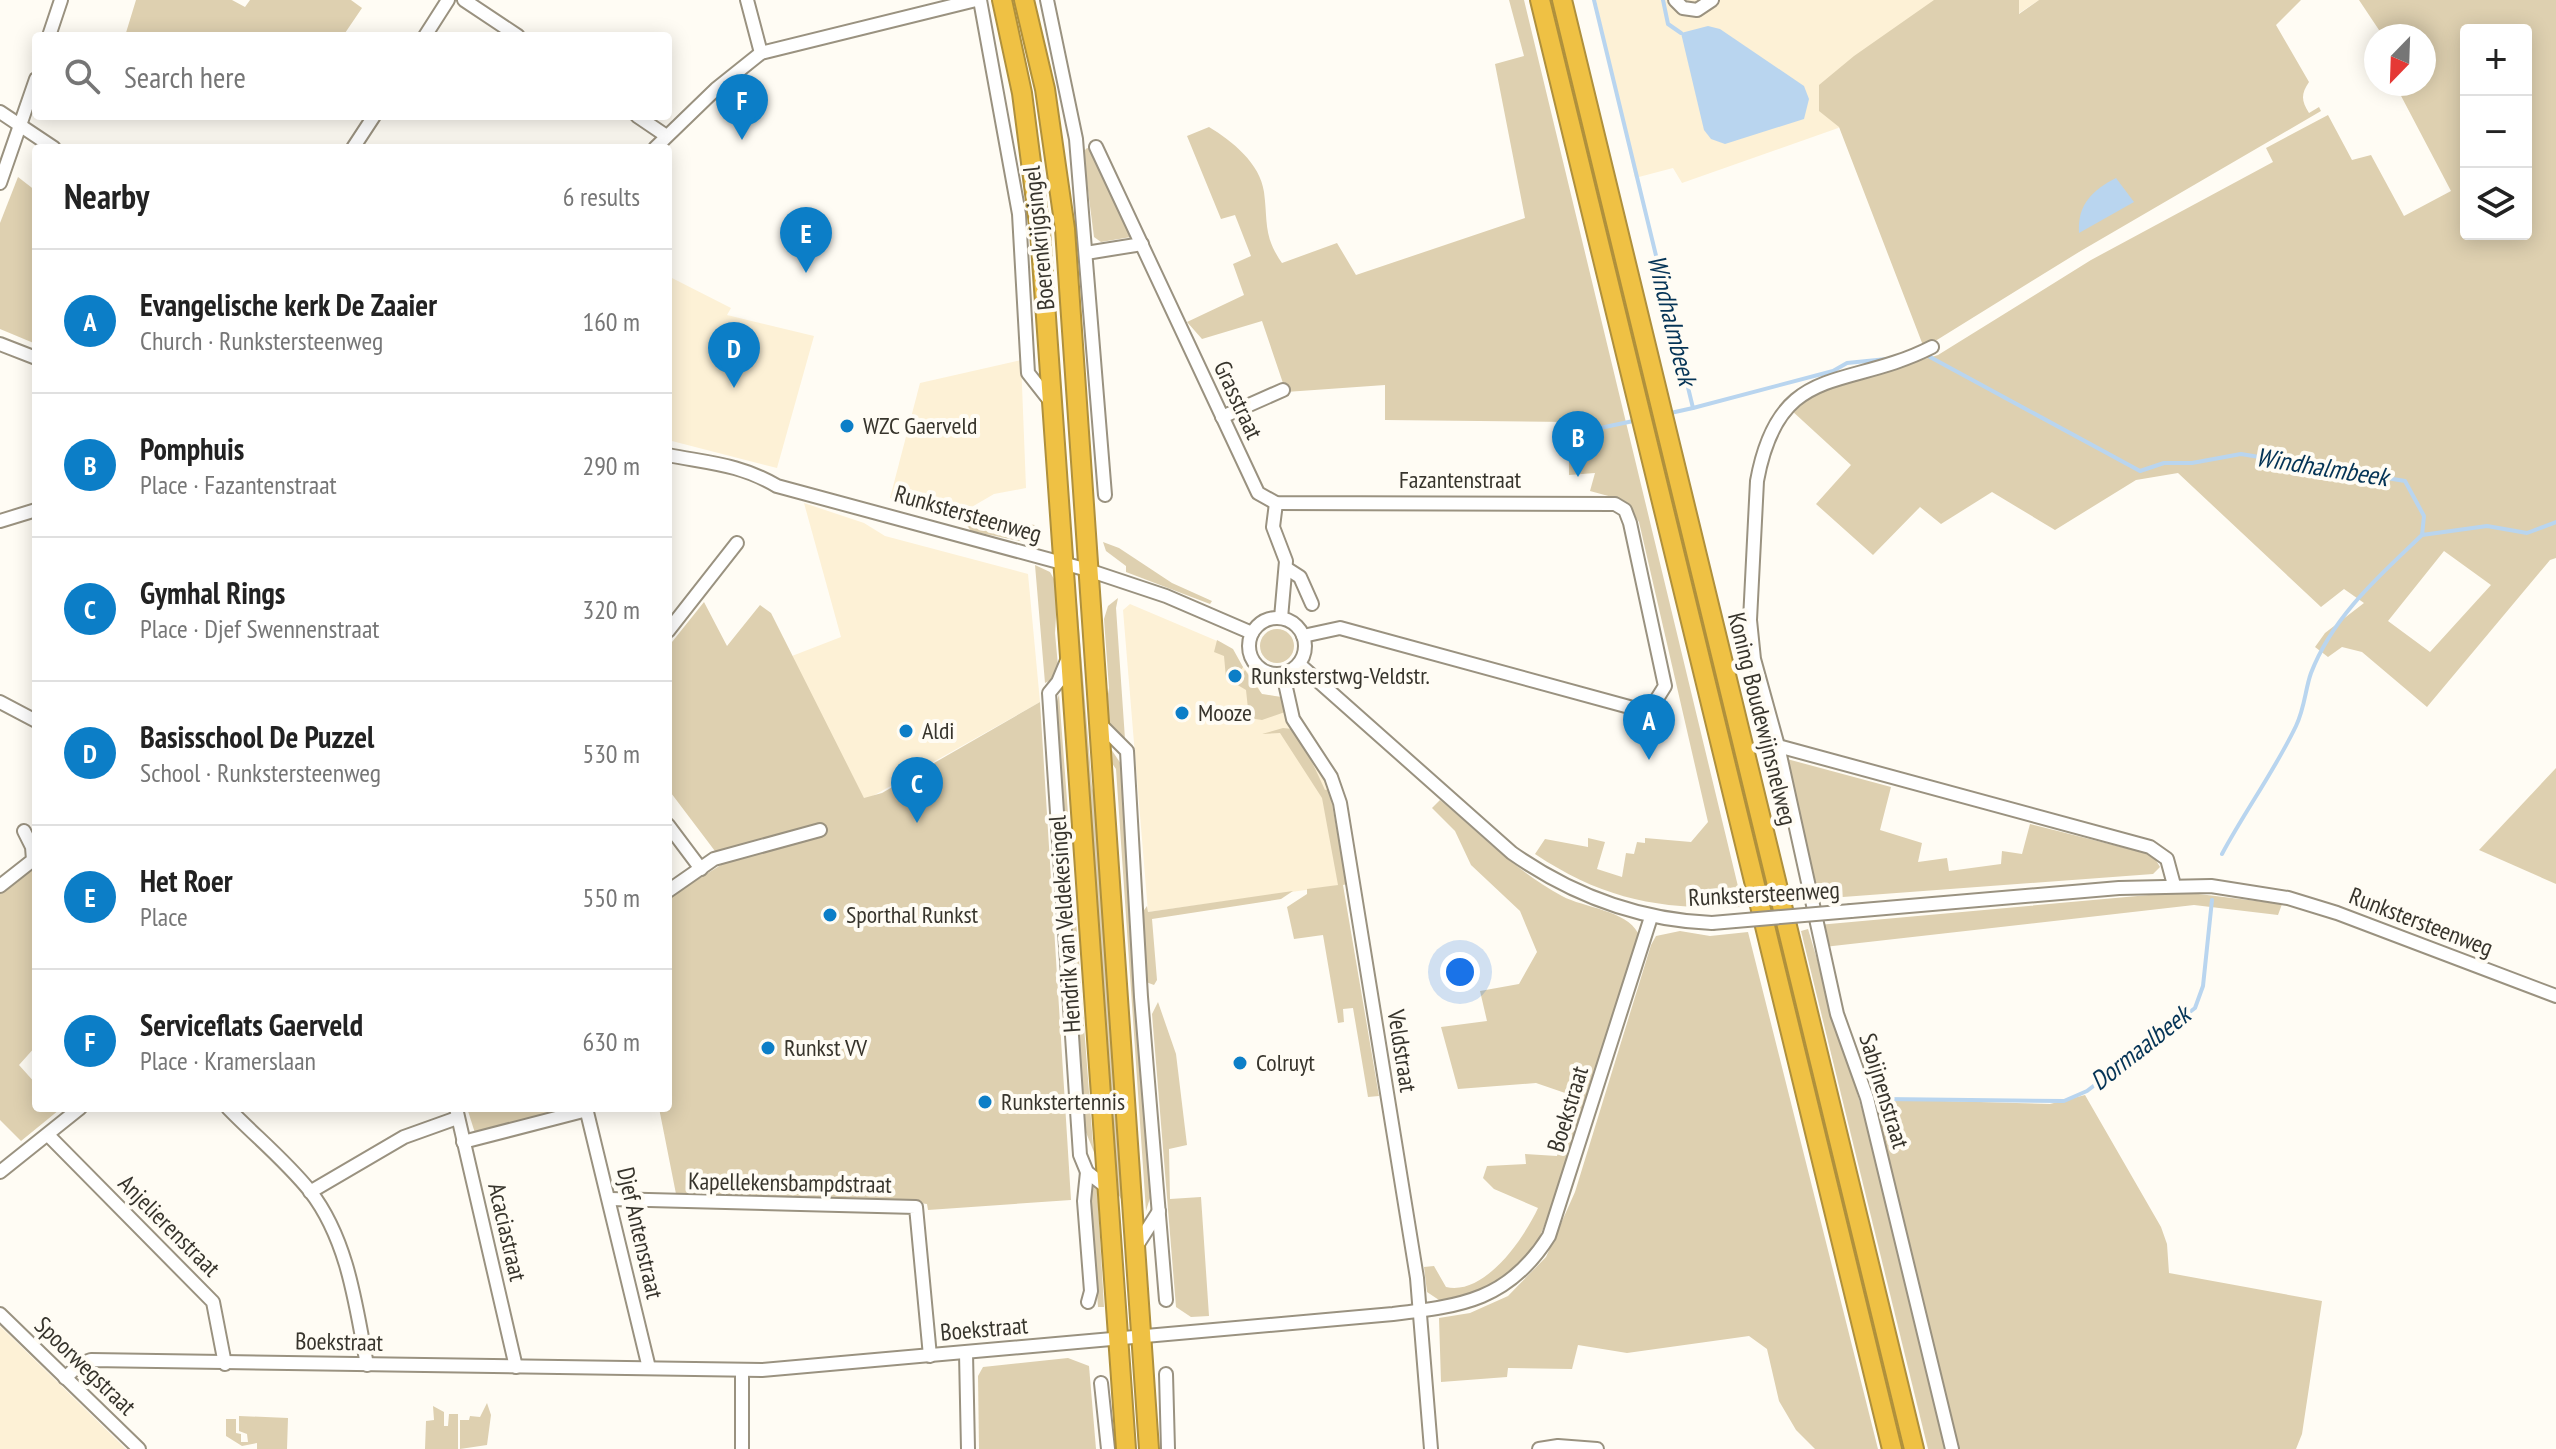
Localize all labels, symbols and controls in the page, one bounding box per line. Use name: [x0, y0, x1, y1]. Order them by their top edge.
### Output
north arrow: [2364, 24, 2436, 96]
map controls: [2460, 24, 2532, 240]
button: +: [2460, 24, 2532, 96]
search box: [32, 32, 672, 120]
icon: search: [60, 54, 104, 98]
text: Search here: [124, 57, 246, 96]
pin: F: [716, 74, 768, 140]
button: −: [2460, 96, 2532, 168]
street label: Boerenkrijgsingel: [1015, 164, 1061, 312]
button: layers: [2460, 168, 2532, 240]
text: Nearby: [64, 174, 149, 218]
text: 6 results: [563, 180, 640, 213]
pin: E: [780, 207, 832, 273]
water label: Windhalmbeek: [1640, 251, 1705, 391]
text: Evangelische kerk De Zaaier: [140, 285, 437, 324]
text: A: [83, 305, 97, 338]
text: 160 m: [582, 305, 640, 338]
pin: D: [708, 322, 760, 388]
text: Church · Runkstersteenweg: [140, 324, 383, 357]
street label: Grasstraat: [1207, 356, 1270, 444]
place label: WZC Gaerveld: [863, 410, 977, 441]
pin: B: [1552, 411, 1604, 477]
marker: WZC Gaerveld: [838, 417, 856, 435]
text: Pomphuis: [140, 429, 244, 468]
water label: Windhalmbeek: [2254, 440, 2393, 494]
text: B: [84, 449, 96, 482]
text: 290 m: [582, 449, 640, 482]
street label: Fazantenstraat: [1399, 464, 1522, 495]
text: Place · Fazantenstraat: [140, 468, 337, 501]
street label: Runkstersteenweg: [891, 478, 1045, 549]
text: Gymhal Rings: [140, 573, 285, 612]
text: C: [84, 593, 96, 626]
text: 320 m: [582, 593, 640, 626]
street label: Koning Boudewijnsnelweg: [1721, 609, 1804, 829]
text: Place · Djef Swennenstraat: [140, 612, 379, 645]
place label: Runksterstwg-Veldstr.: [1251, 660, 1430, 691]
marker: Runksterstwg-Veldstr.: [1226, 667, 1244, 685]
pin: A: [1623, 694, 1675, 760]
place label: Mooze: [1198, 697, 1252, 728]
marker: Mooze: [1173, 704, 1191, 722]
place label: Aldi: [922, 715, 955, 746]
text: Basisschool De Puzzel: [140, 717, 374, 756]
marker: Aldi: [897, 722, 915, 740]
text: D: [83, 737, 97, 770]
text: 530 m: [582, 737, 640, 770]
text: School · Runkstersteenweg: [140, 756, 381, 789]
pin: C: [891, 757, 943, 823]
street label: Hendrik van Veldekesingel: [1041, 814, 1088, 1034]
text: Het Roer: [140, 861, 233, 900]
street label: Runkstersteenweg: [1688, 874, 1840, 913]
street label: Runkstersteenweg: [2345, 880, 2497, 963]
text: E: [84, 881, 96, 914]
text: 550 m: [582, 881, 640, 914]
place label: Sporthal Runkst: [846, 899, 979, 930]
text: Place: [140, 900, 188, 933]
marker: Sporthal Runkst: [821, 906, 839, 924]
your location: [1440, 952, 1480, 992]
water label: Dormaalbeek: [2083, 996, 2199, 1097]
text: Serviceflats Gaerveld: [140, 1005, 363, 1044]
street label: Veldstraat: [1381, 1007, 1424, 1095]
text: F: [85, 1025, 95, 1058]
text: 630 m: [582, 1025, 640, 1058]
street label: Sabijnenstraat: [1852, 1030, 1917, 1153]
place label: Runkst VV: [784, 1032, 868, 1063]
marker: Runkst VV: [759, 1039, 777, 1057]
text: Place · Kramerslaan: [140, 1044, 316, 1077]
place label: Colruyt: [1256, 1047, 1315, 1078]
marker: Colruyt: [1231, 1054, 1249, 1072]
street label: Boekstraat: [1540, 1062, 1595, 1155]
place label: Runkstertennis: [1001, 1086, 1125, 1117]
marker: Runkstertennis: [976, 1093, 994, 1111]
street label: Djef Antenstraat: [610, 1164, 671, 1302]
street label: Kapellekensbampdstraat: [688, 1165, 892, 1200]
street label: Anjelierenstraat: [112, 1168, 227, 1283]
street label: Acaciastraat: [481, 1180, 534, 1284]
street label: Boekstraat: [939, 1309, 1030, 1348]
street label: Spoorwegstraat: [28, 1310, 143, 1422]
street label: Boekstraat: [295, 1325, 384, 1358]

